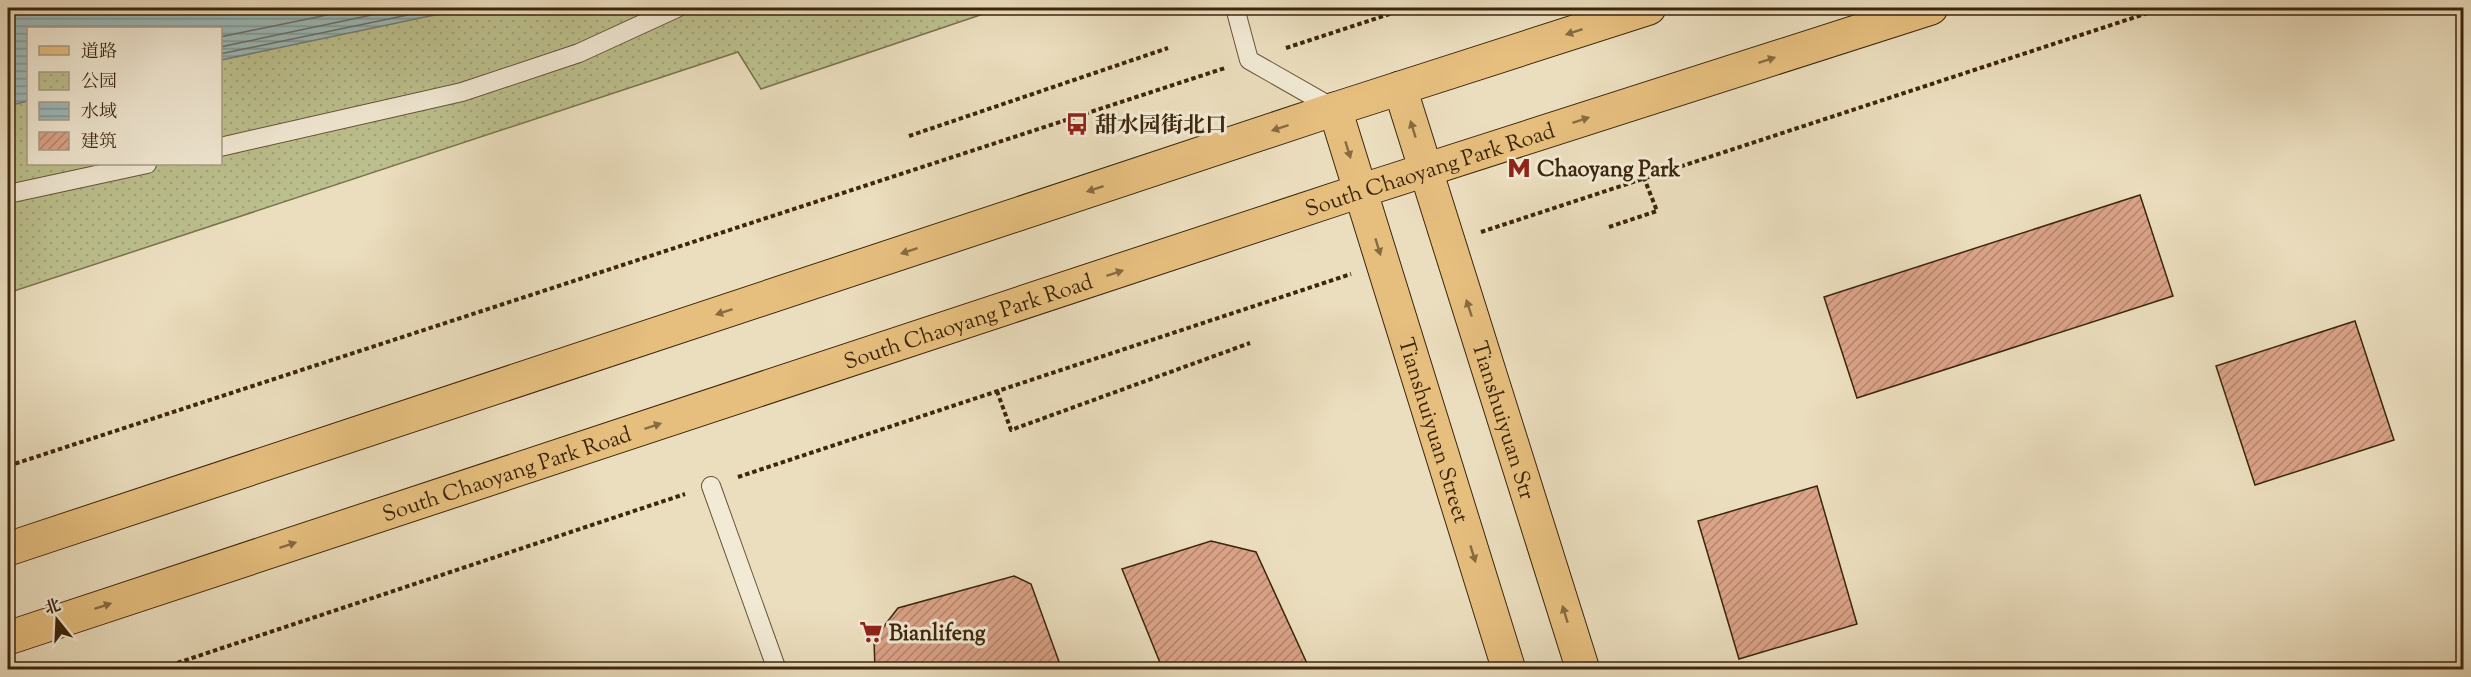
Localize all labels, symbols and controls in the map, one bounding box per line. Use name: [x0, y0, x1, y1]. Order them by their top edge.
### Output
legend: [27, 27, 222, 165]
one-way arrow: [1565, 28, 1583, 37]
text: 道路: [81, 40, 117, 66]
one-way arrow: [1758, 55, 1776, 65]
text: 公园: [81, 70, 117, 96]
text: 水域: [81, 100, 117, 126]
bus stop icon: 甜水园街北口: [1064, 111, 1090, 137]
place label: 甜水园街北口: [1095, 111, 1227, 143]
one-way arrow: [1572, 115, 1590, 124]
street label: South Chaoyang Park Road: [1302, 117, 1559, 227]
one-way arrow: [1408, 120, 1417, 138]
one-way arrow: [1271, 123, 1289, 133]
text: 建筑: [81, 130, 117, 156]
one-way arrow: [1344, 141, 1353, 159]
metro station icon: Chaoyang Park: [1506, 155, 1532, 181]
place label: Chaoyang Park: [1537, 155, 1680, 187]
one-way arrow: [1086, 185, 1104, 195]
one-way arrow: [1374, 238, 1383, 256]
one-way arrow: [900, 246, 918, 256]
street label: South Chaoyang Park Road: [840, 267, 1098, 380]
one-way arrow: [1106, 268, 1124, 277]
one-way arrow: [1463, 298, 1473, 316]
one-way arrow: [715, 307, 733, 317]
street label: Tianshuiyuan Street: [1388, 334, 1476, 528]
street label: Tianshuiyuan Str: [1462, 338, 1541, 504]
street label: South Chaoyang Park Road: [379, 420, 636, 532]
one-way arrow: [644, 420, 662, 430]
one-way arrow: [279, 540, 297, 550]
one-way arrow: [1469, 545, 1478, 563]
north arrow: [27, 590, 87, 650]
text: 北: [42, 595, 64, 622]
one-way arrow: [94, 601, 112, 611]
one-way arrow: [1560, 605, 1569, 623]
supermarket icon: Bianlifeng: [858, 619, 884, 645]
place label: Bianlifeng: [889, 619, 986, 651]

